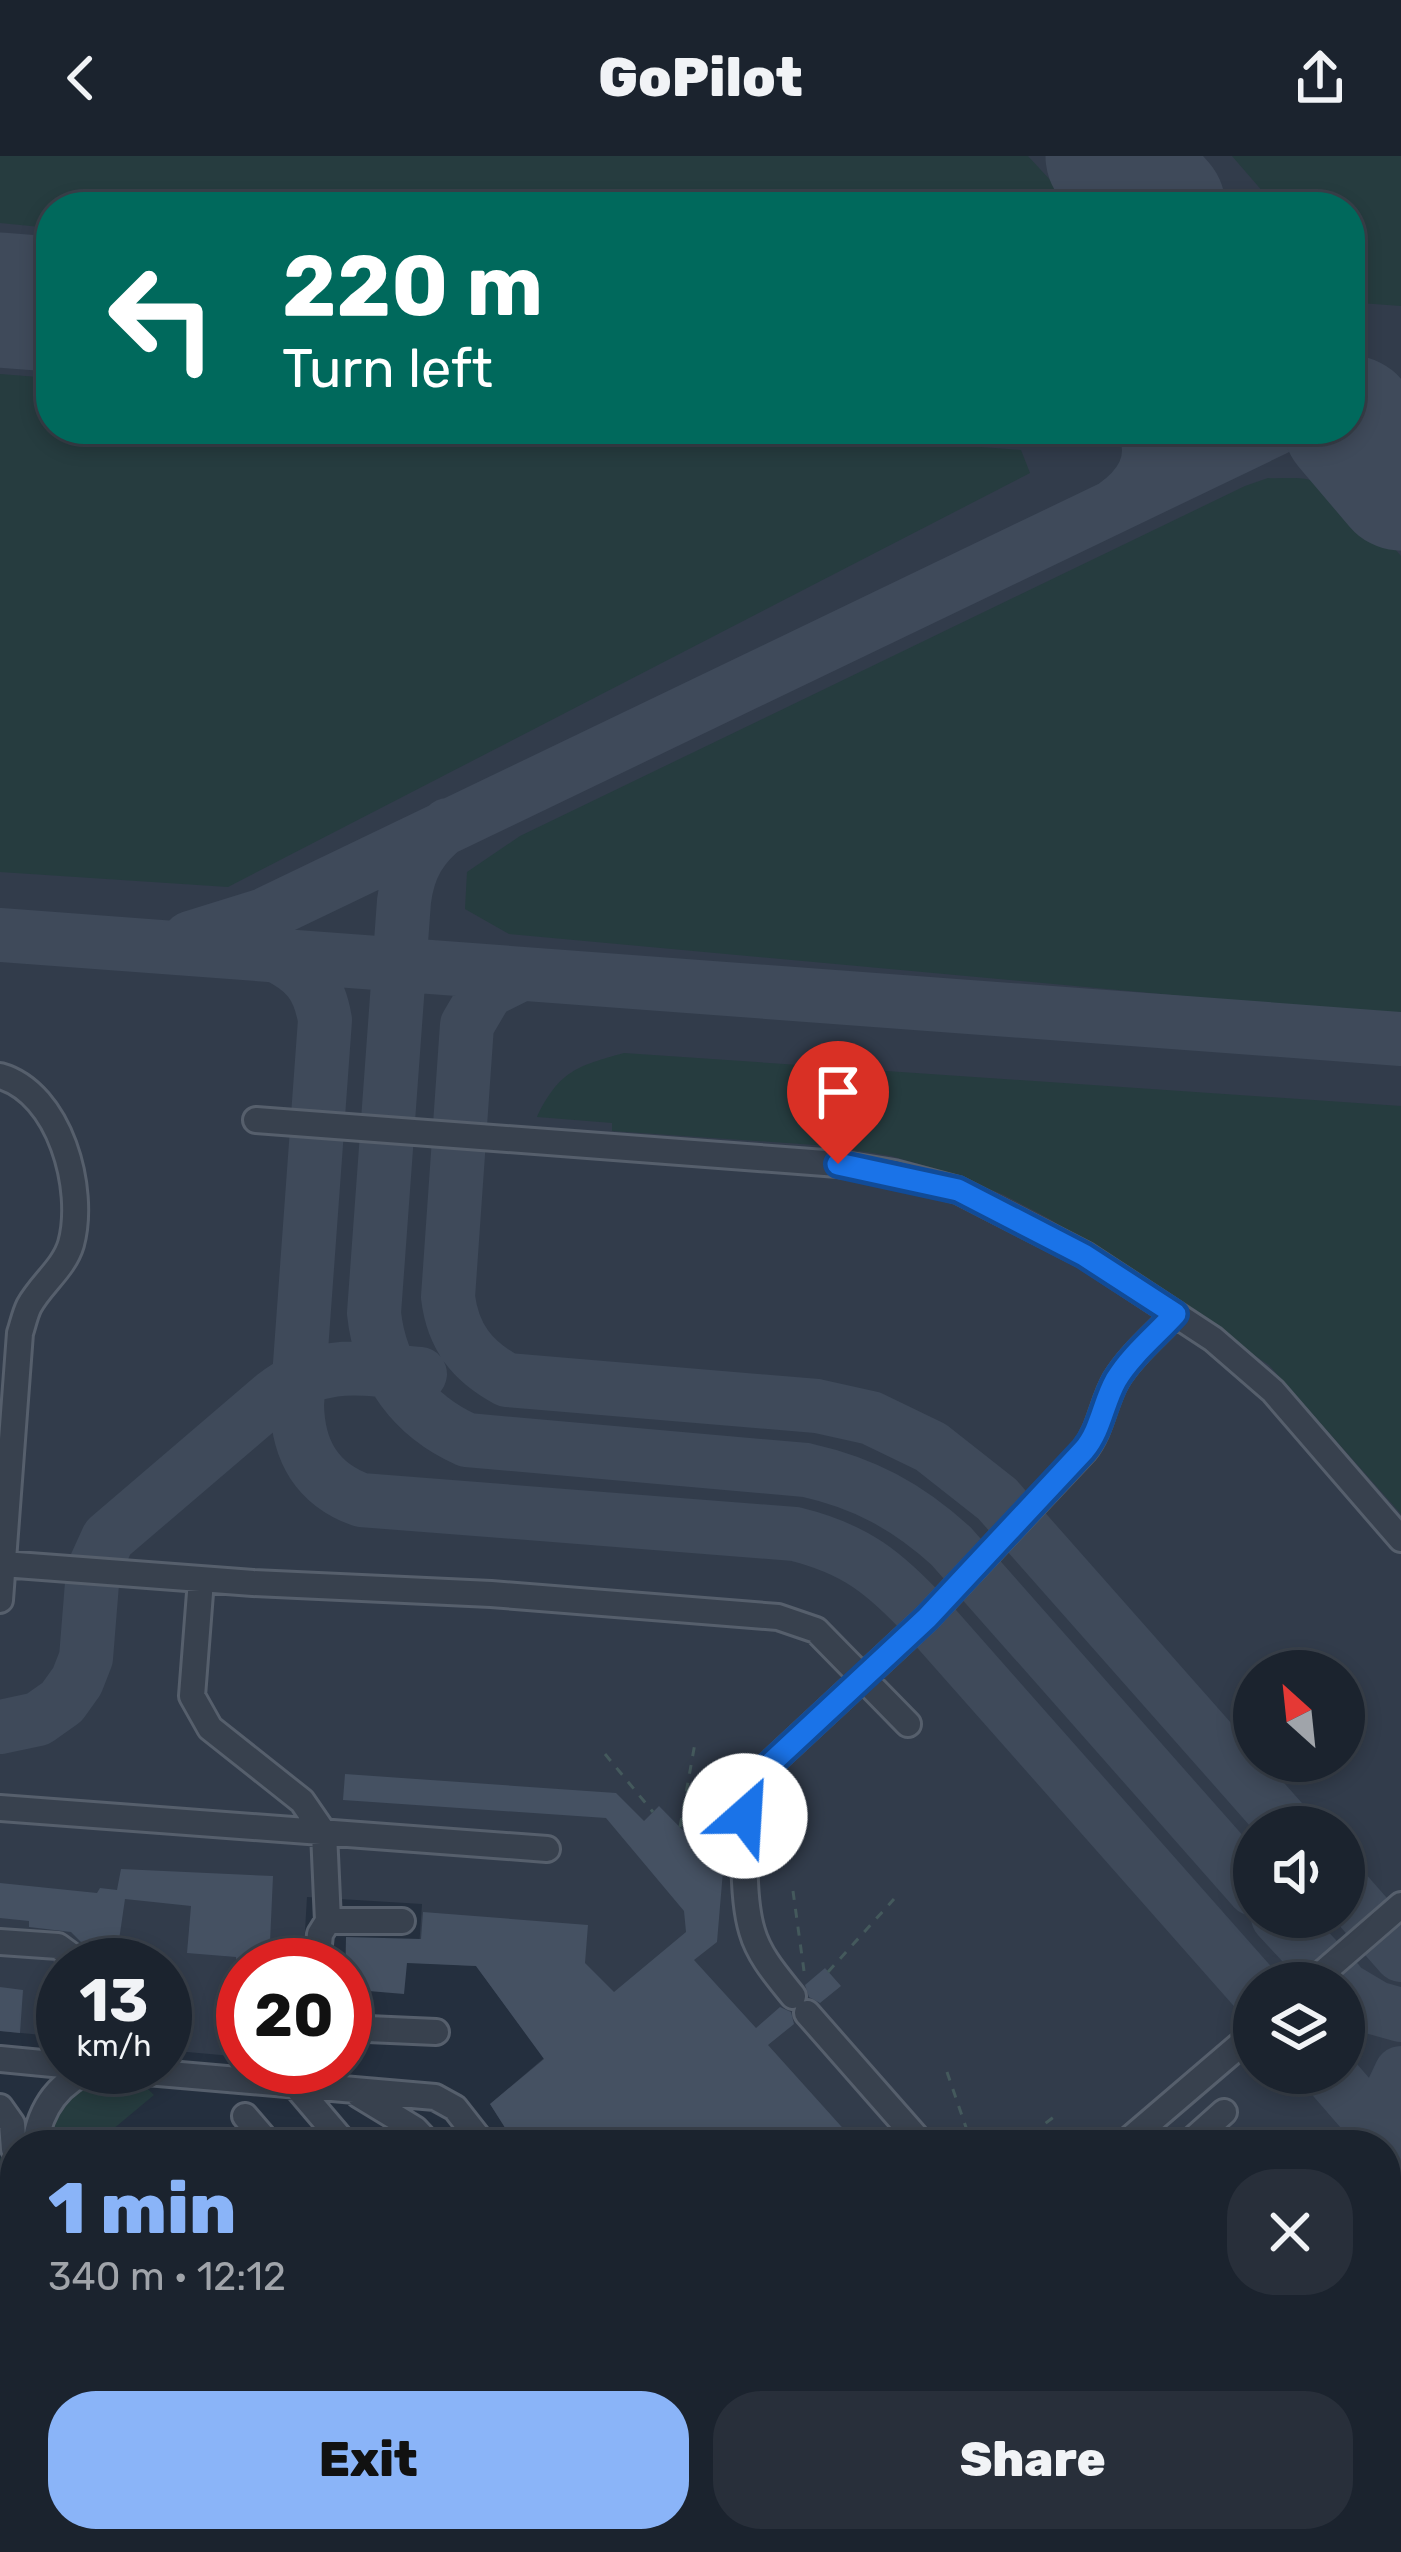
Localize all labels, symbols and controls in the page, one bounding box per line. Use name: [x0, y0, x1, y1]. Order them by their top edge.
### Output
icon: back: [48, 45, 114, 111]
icon: share: [1287, 45, 1353, 111]
text: GoPilot: [598, 46, 803, 110]
text: 220 m: [282, 236, 543, 336]
icon: left: [84, 240, 240, 396]
text: Turn left: [282, 337, 493, 401]
pin: [787, 1041, 889, 1164]
icon: arrive: [805, 1059, 871, 1125]
north arrow: [1233, 1650, 1365, 1782]
map controls: [1233, 1650, 1365, 2094]
position arrow: [682, 1753, 808, 1879]
button: sound: [1233, 1806, 1365, 1938]
speed limit sign: 20: [216, 1938, 372, 2094]
button: layers: [1233, 1962, 1365, 2094]
text: 13: [79, 1965, 149, 2036]
text: km/h: [77, 2028, 151, 2064]
text: 1 min: [48, 2166, 236, 2251]
button: close: [1227, 2169, 1353, 2295]
text: 340 m · 12:12: [48, 2254, 286, 2300]
button: Exit: [48, 2391, 689, 2529]
button: Share: [713, 2391, 1353, 2529]

